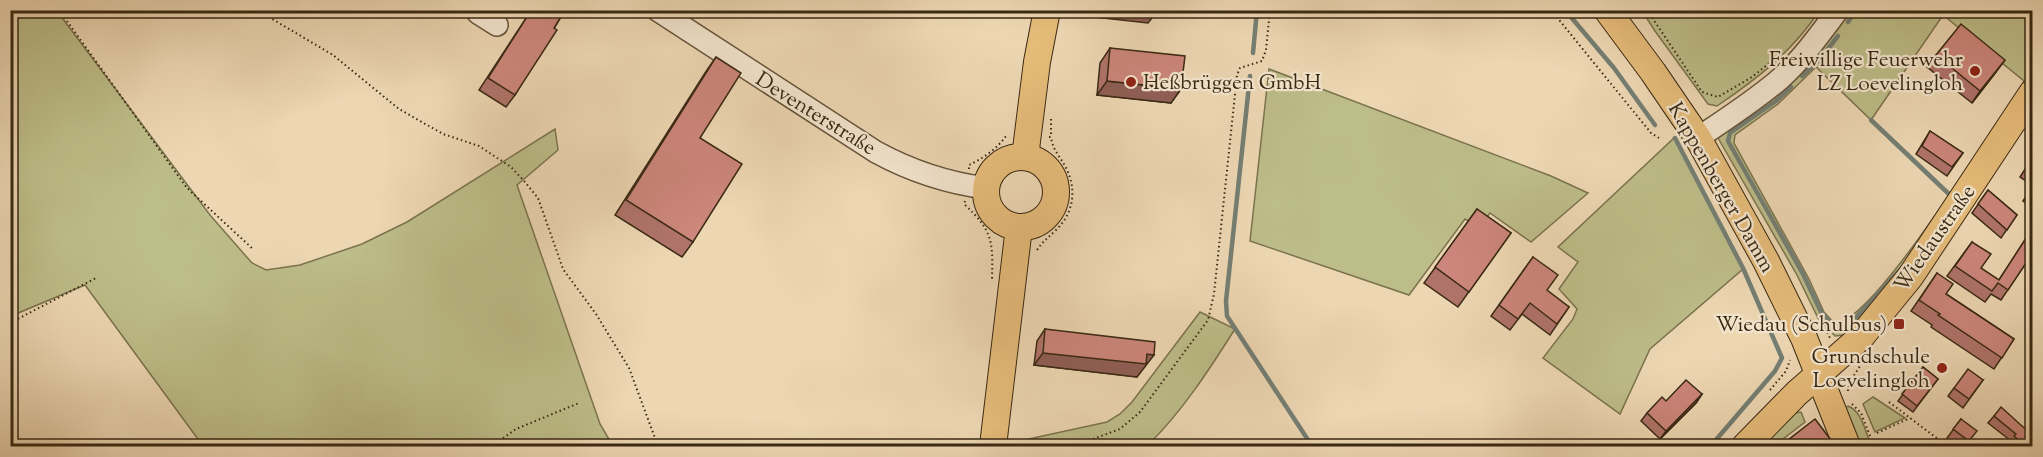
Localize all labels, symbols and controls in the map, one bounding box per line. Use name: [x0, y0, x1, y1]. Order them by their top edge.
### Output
place label: Freiwillige Feuerwehr LZ Loevelingloh: [1769, 46, 1963, 100]
marker: Freiwillige Feuerwehr LZ Loevelingloh: [1968, 64, 1982, 78]
street label: Deventerstraße: [749, 66, 881, 164]
place label: Heßbrüggen GmbH: [1143, 69, 1321, 99]
marker: Heßbrüggen GmbH: [1124, 75, 1138, 89]
street label: Kappenberger Damm: [1659, 97, 1781, 279]
street label: Wiedaustraße: [1888, 179, 1984, 299]
place label: Wiedau (Schulbus): [1715, 311, 1887, 341]
marker: Wiedau (Schulbus): [1892, 317, 1906, 331]
place label: Grundschule Loevelingloh: [1811, 343, 1930, 397]
marker: Grundschule Loevelingloh: [1935, 361, 1949, 375]

